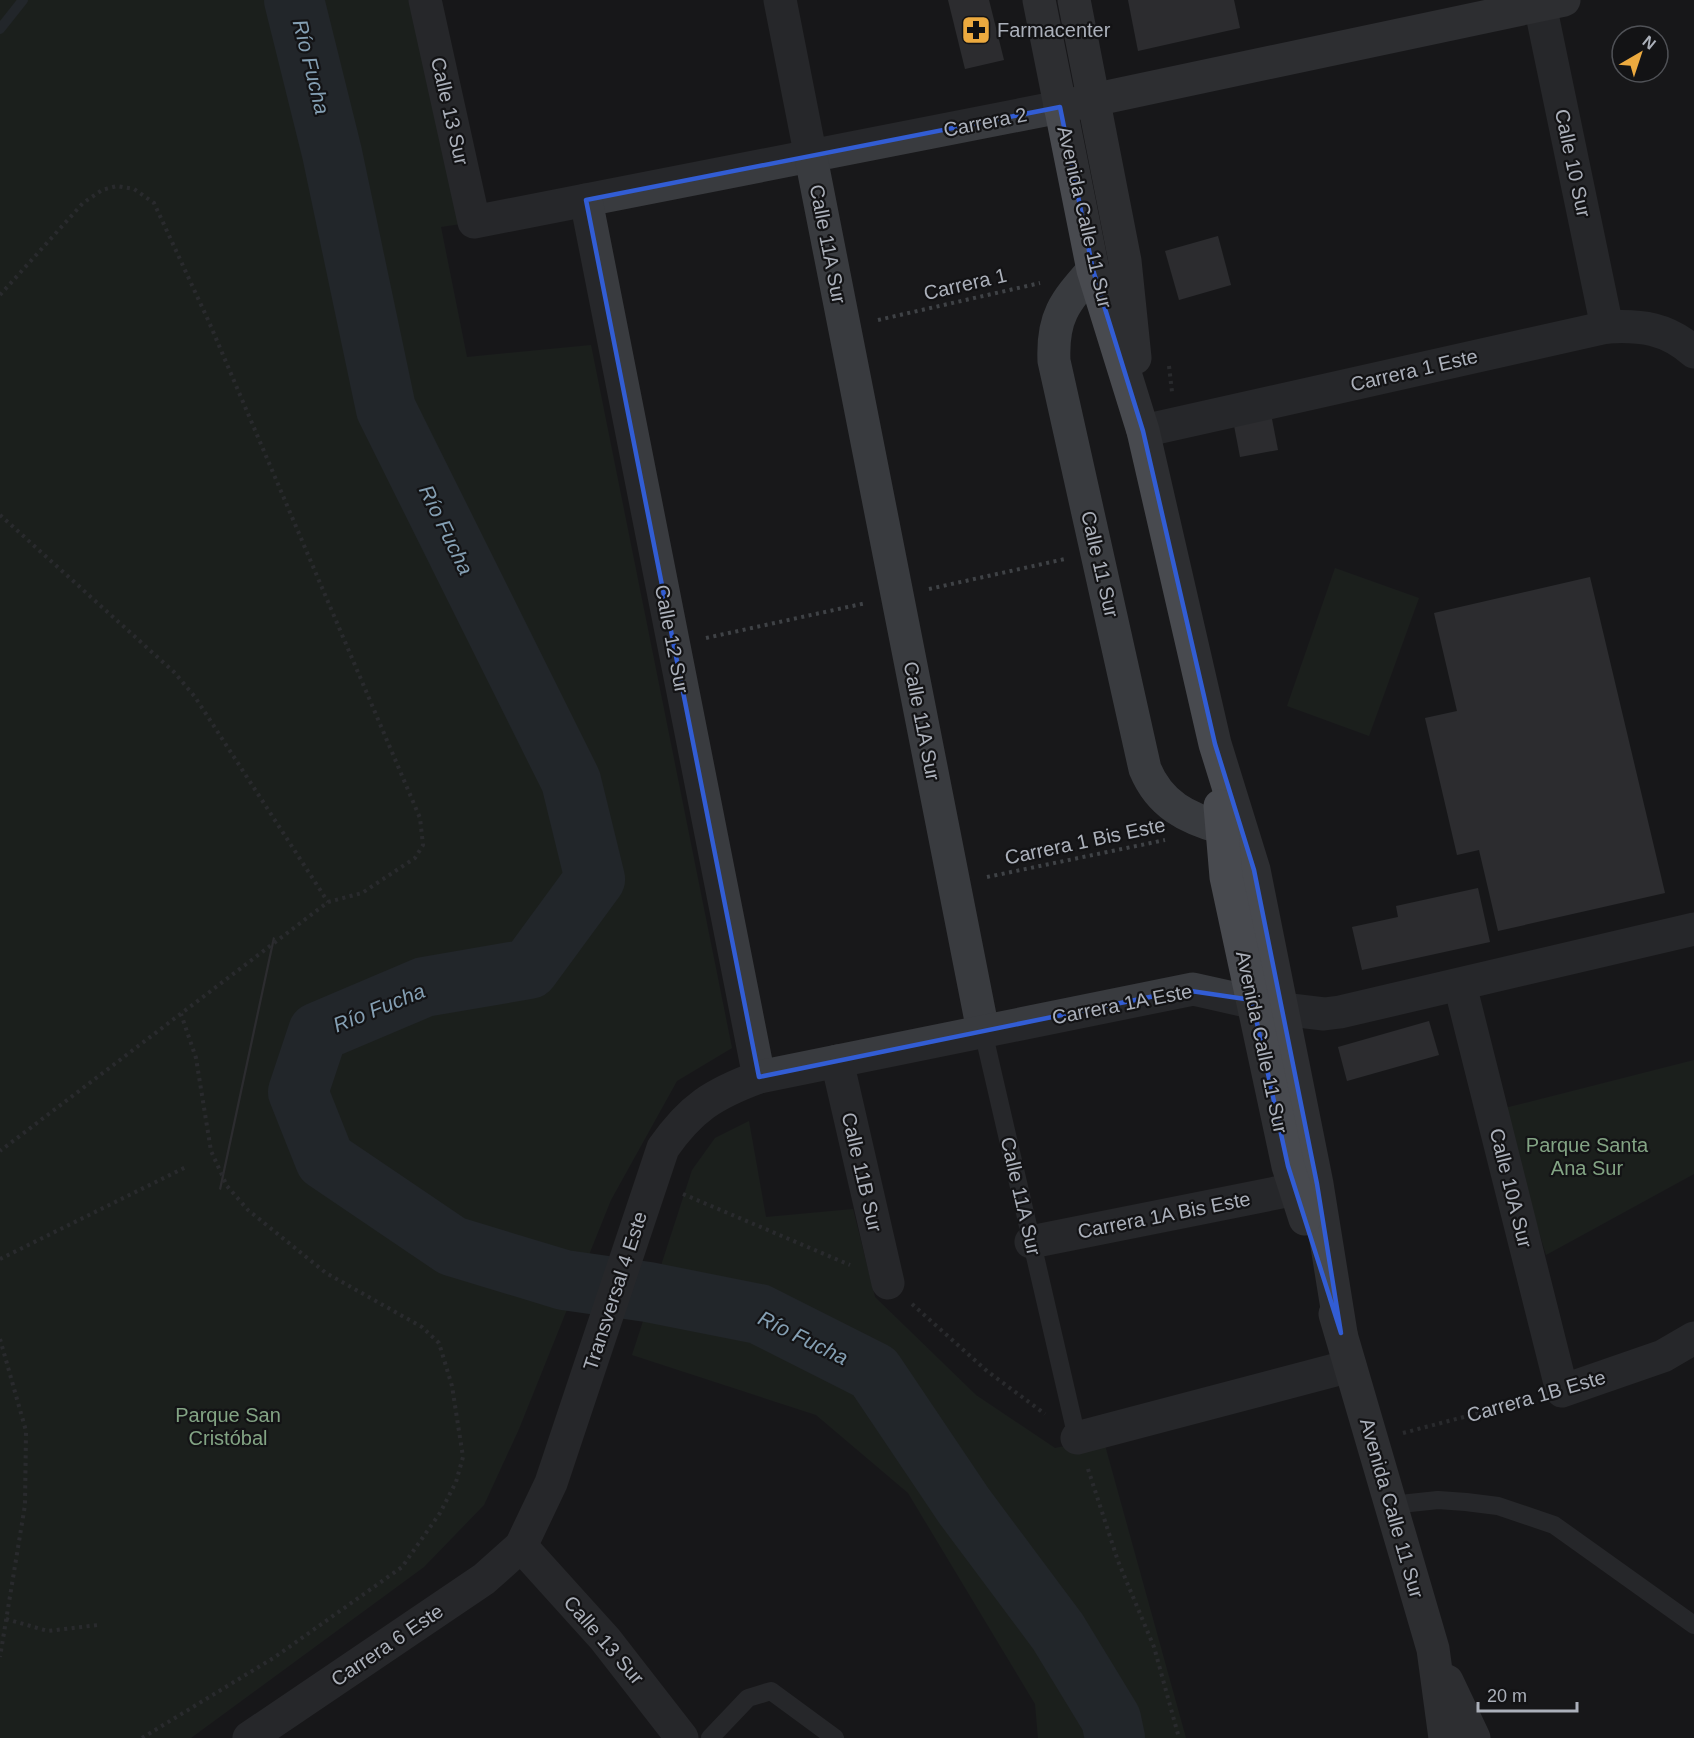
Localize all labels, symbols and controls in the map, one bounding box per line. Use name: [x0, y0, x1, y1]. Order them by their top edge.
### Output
pharmacy icon: Farmacenter: [960, 14, 992, 46]
water label: Río Fucha: [289, 17, 334, 117]
place label: Farmacenter: [997, 19, 1111, 41]
north arrow: [1610, 24, 1670, 84]
text: N: [1639, 32, 1659, 53]
street label: Calle 13 Sur: [427, 55, 473, 167]
street label: Carrera 2: [941, 103, 1029, 141]
street label: Calle 10 Sur: [1551, 107, 1595, 219]
street label: Avenida Calle 11 Sur: [1053, 124, 1117, 310]
street label: Calle 11A Sur: [806, 183, 850, 306]
street label: Carrera 1: [921, 264, 1009, 304]
street label: Carrera 1 Este: [1348, 345, 1480, 395]
water label: Río Fucha: [415, 481, 478, 578]
street label: Calle 11 Sur: [1077, 509, 1123, 620]
street label: Calle 12 Sur: [651, 583, 693, 695]
street label: Calle 11A Sur: [900, 660, 944, 783]
street label: Carrera 1 Bis Este: [1003, 813, 1167, 869]
street label: Avenida Calle 11 Sur: [1232, 949, 1292, 1136]
water label: Río Fucha: [330, 979, 428, 1036]
street label: Carrera 1A Este: [1050, 980, 1194, 1028]
street label: Calle 11B Sur: [838, 1110, 887, 1234]
street label: Calle 10A Sur: [1486, 1126, 1537, 1250]
park label: Parque Santa Ana Sur: [1526, 1134, 1649, 1179]
street label: Calle 11A Sur: [997, 1135, 1045, 1258]
street label: Carrera 1A Bis Este: [1076, 1187, 1252, 1243]
street label: Transversal 4 Este: [579, 1209, 651, 1373]
water label: Río Fucha: [755, 1306, 852, 1369]
street label: Carrera 1B Este: [1464, 1366, 1608, 1426]
park label: Parque San Cristóbal: [175, 1404, 281, 1449]
street label: Avenida Calle 11 Sur: [1356, 1416, 1428, 1601]
street label: Calle 13 Sur: [560, 1591, 649, 1689]
street label: Carrera 6 Este: [327, 1600, 447, 1690]
scale bar: [1478, 1675, 1577, 1713]
text: 20 m: [1487, 1686, 1527, 1706]

